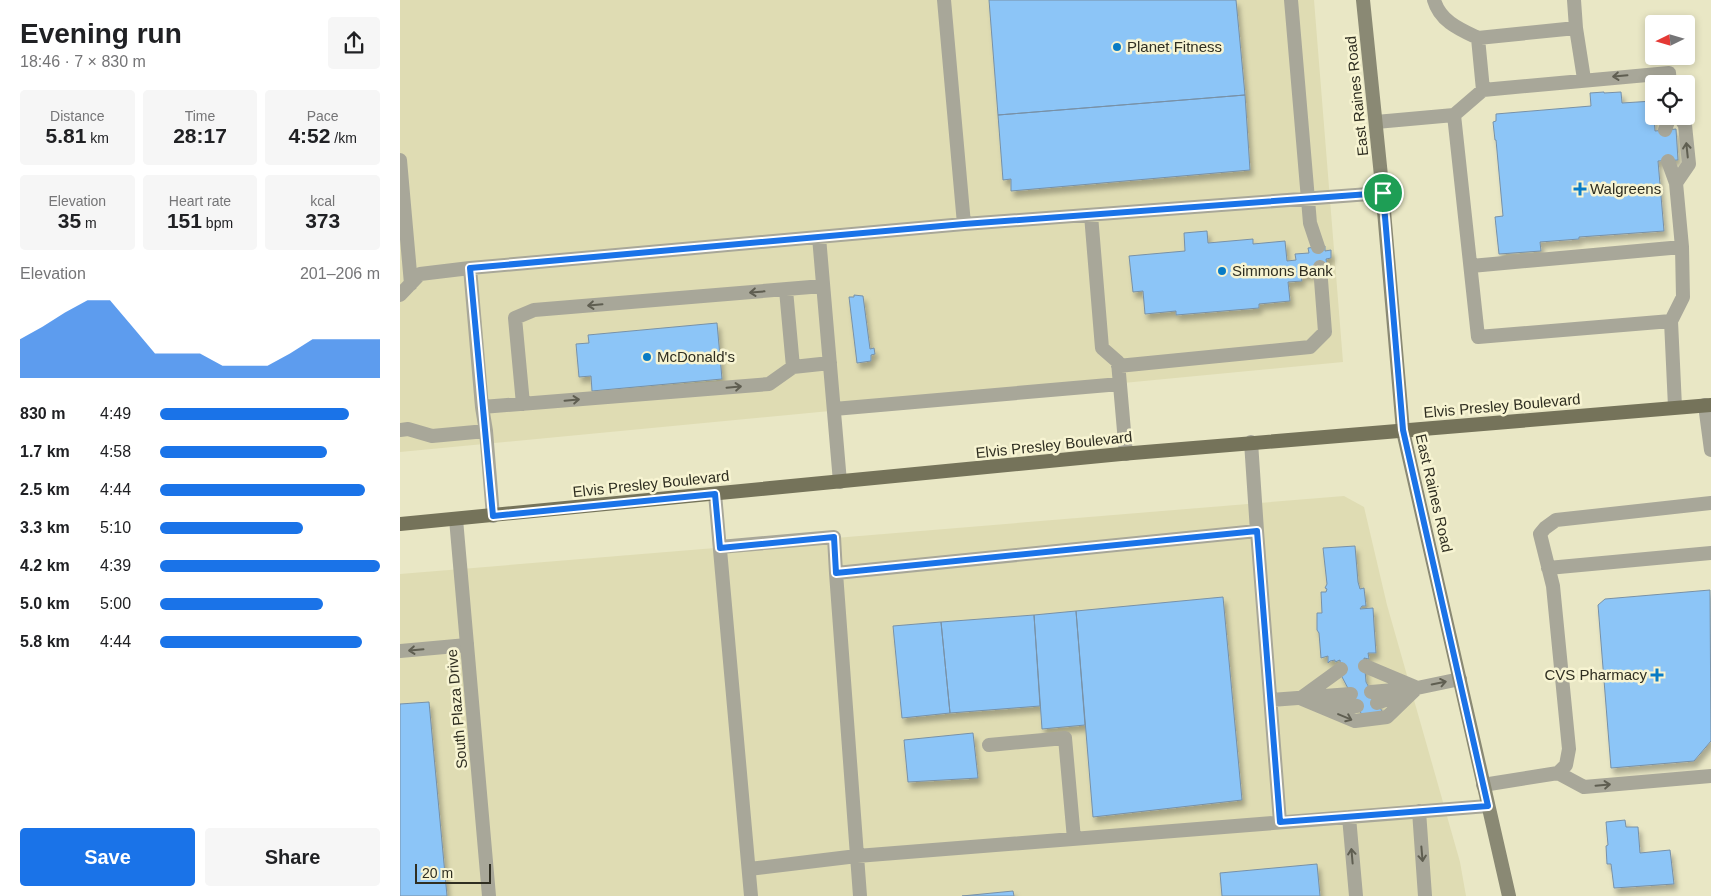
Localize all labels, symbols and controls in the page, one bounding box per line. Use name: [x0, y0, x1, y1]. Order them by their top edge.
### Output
north arrow: [1645, 15, 1695, 65]
map controls: [1645, 15, 1695, 125]
button: share: [328, 17, 380, 69]
text: Evening run: [20, 18, 182, 49]
street label: East Raines Road: [1342, 35, 1371, 157]
place label: Planet Fitness: [1127, 38, 1222, 55]
marker: Planet Fitness: [1111, 41, 1123, 53]
text: 18:46 · 7 × 830 m: [20, 53, 146, 70]
one-way arrow: [1612, 72, 1628, 81]
button: locate: [1645, 75, 1695, 125]
text: Distance: [50, 108, 105, 124]
text: Time: [185, 108, 215, 124]
text: Pace: [307, 108, 339, 124]
text: 5.81: [46, 124, 86, 147]
text: 28:17: [173, 124, 227, 147]
text: 4:52: [288, 124, 330, 147]
text: km: [86, 130, 109, 146]
text: /km: [330, 130, 357, 146]
one-way arrow: [1683, 142, 1692, 158]
pin: [1362, 172, 1404, 214]
icon: arrive: [1369, 179, 1397, 207]
place label: Walgreens: [1590, 180, 1661, 197]
marker: Walgreens: [1574, 183, 1586, 195]
text: Elevation: [49, 193, 106, 209]
text: Heart rate: [169, 193, 231, 209]
text: kcal: [310, 193, 335, 209]
text: 35: [58, 209, 81, 232]
text: 151: [167, 209, 202, 232]
text: 373: [305, 209, 340, 232]
text: m: [81, 215, 97, 231]
text: bpm: [202, 215, 233, 231]
place label: Simmons Bank: [1232, 262, 1333, 279]
text: Elevation: [20, 265, 86, 282]
text: 201–206 m: [300, 265, 380, 282]
marker: Simmons Bank: [1216, 265, 1228, 277]
one-way arrow: [750, 287, 766, 297]
one-way arrow: [588, 301, 604, 310]
place label: McDonald's: [657, 348, 735, 365]
marker: McDonald's: [641, 351, 653, 363]
one-way arrow: [726, 383, 742, 392]
street label: Elvis Presley Boulevard: [1423, 390, 1581, 421]
one-way arrow: [564, 396, 580, 405]
text: 830 m: [20, 405, 65, 422]
text: 4:49: [100, 405, 131, 422]
street label: Elvis Presley Boulevard: [975, 428, 1133, 461]
street label: East Raines Road: [1413, 432, 1456, 554]
text: 1.7 km: [20, 443, 70, 460]
text: 4:58: [100, 443, 131, 460]
street label: Elvis Presley Boulevard: [572, 467, 730, 500]
text: 2.5 km: [20, 481, 70, 498]
text: 4:44: [100, 481, 131, 498]
text: 3.3 km: [20, 519, 70, 536]
text: 5:10: [100, 519, 131, 536]
text: 4.2 km: [20, 557, 70, 574]
text: 4:39: [100, 557, 131, 574]
text: 5.0 km: [20, 595, 70, 612]
text: 5:00: [100, 595, 131, 612]
text: 5.8 km: [20, 633, 70, 650]
text: 4:44: [100, 633, 131, 650]
one-way arrow: [409, 645, 425, 654]
street label: South Plaza Drive: [443, 648, 470, 770]
place label: CVS Pharmacy: [1544, 666, 1647, 683]
marker: CVS Pharmacy: [1651, 669, 1663, 681]
one-way arrow: [1430, 678, 1446, 688]
one-way arrow: [1337, 713, 1352, 722]
one-way arrow: [1595, 780, 1611, 790]
button: Save: [20, 828, 195, 886]
button: Share: [205, 828, 380, 886]
one-way arrow: [1417, 845, 1427, 861]
one-way arrow: [1348, 849, 1357, 865]
scale bar: [415, 861, 491, 884]
text: 20 m: [422, 865, 453, 881]

